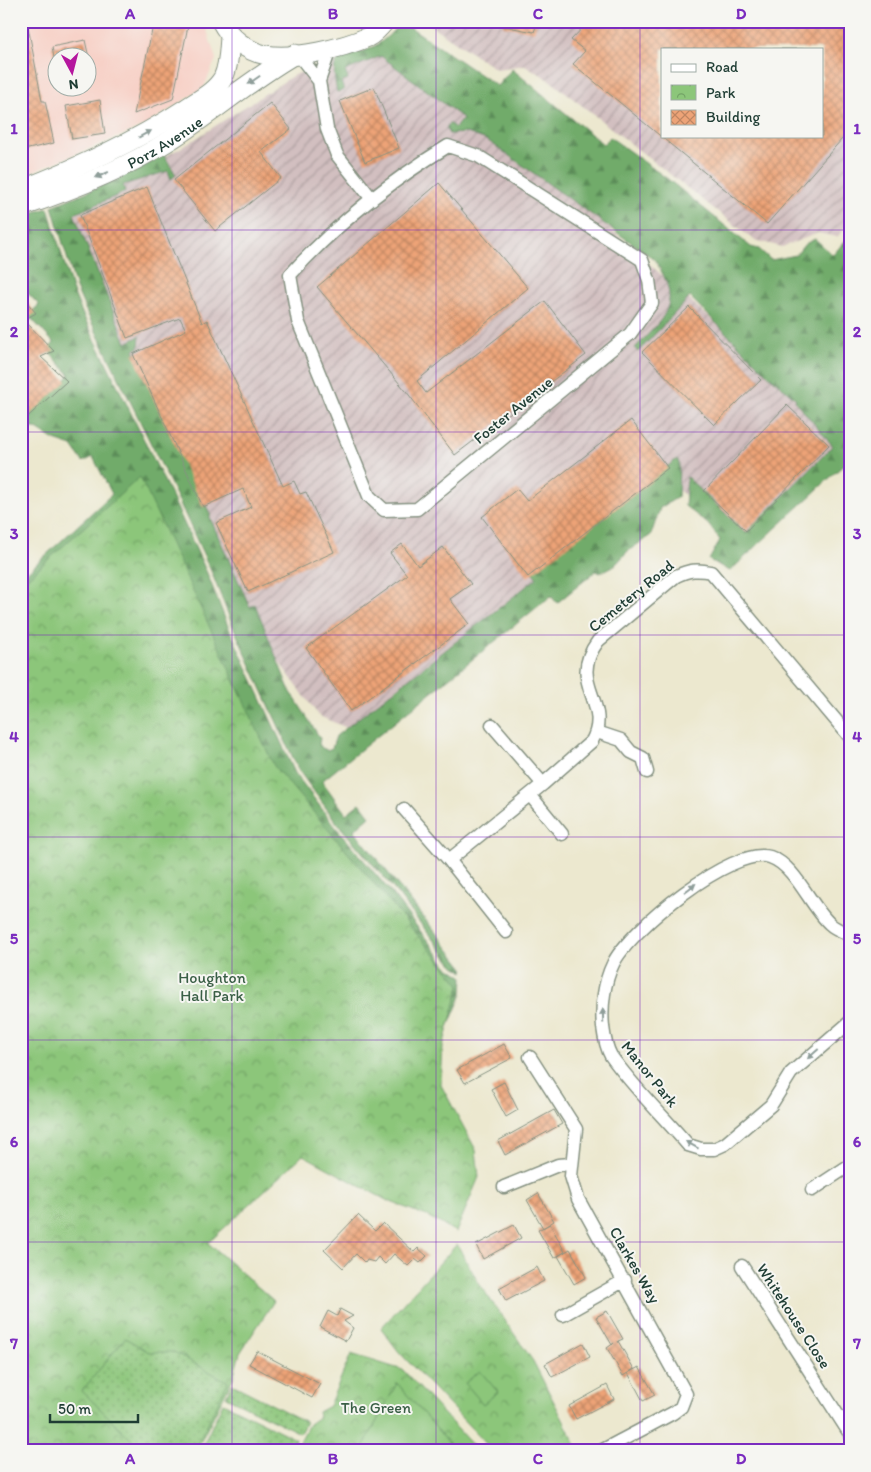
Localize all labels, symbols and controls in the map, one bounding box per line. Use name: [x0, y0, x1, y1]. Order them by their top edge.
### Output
text: A: [124, 4, 136, 23]
text: B: [328, 4, 339, 23]
text: C: [533, 4, 544, 23]
text: D: [736, 4, 747, 23]
north arrow: [48, 48, 98, 98]
legend: [661, 48, 824, 138]
text: Road: [706, 58, 739, 76]
text: N: [68, 75, 79, 93]
one-way arrow: [247, 75, 261, 85]
text: Park: [706, 84, 736, 102]
text: Building: [706, 108, 760, 126]
street label: Porz Avenue: [124, 112, 206, 172]
text: 1: [10, 119, 18, 138]
text: 1: [853, 119, 861, 138]
one-way arrow: [138, 130, 153, 138]
one-way arrow: [95, 172, 109, 180]
text: 2: [10, 322, 19, 341]
text: 2: [853, 322, 862, 341]
street label: Foster Avenue: [469, 372, 557, 448]
text: 3: [10, 524, 19, 543]
text: 3: [853, 524, 862, 543]
street label: Cemetery Road: [584, 556, 678, 636]
text: 4: [9, 727, 19, 746]
text: 4: [852, 727, 862, 746]
one-way arrow: [683, 883, 697, 893]
text: 5: [10, 929, 19, 948]
text: 5: [853, 929, 862, 948]
park label: Houghton Hall Park: [178, 968, 246, 1005]
one-way arrow: [598, 1008, 606, 1024]
street label: Manor Park: [618, 1037, 683, 1112]
one-way arrow: [808, 1048, 820, 1060]
text: 6: [10, 1132, 19, 1151]
text: 6: [853, 1132, 862, 1151]
one-way arrow: [685, 1141, 700, 1149]
street label: Clarkes Way: [605, 1223, 665, 1307]
street label: Whitehouse Close: [753, 1260, 835, 1372]
text: 7: [9, 1334, 18, 1353]
text: 7: [852, 1334, 861, 1353]
scale bar: [50, 1392, 138, 1424]
park label: The Green: [341, 1398, 411, 1417]
text: 50 m: [58, 1400, 91, 1418]
text: A: [124, 1449, 136, 1468]
text: B: [328, 1449, 339, 1468]
text: C: [533, 1449, 544, 1468]
text: D: [736, 1449, 747, 1468]

